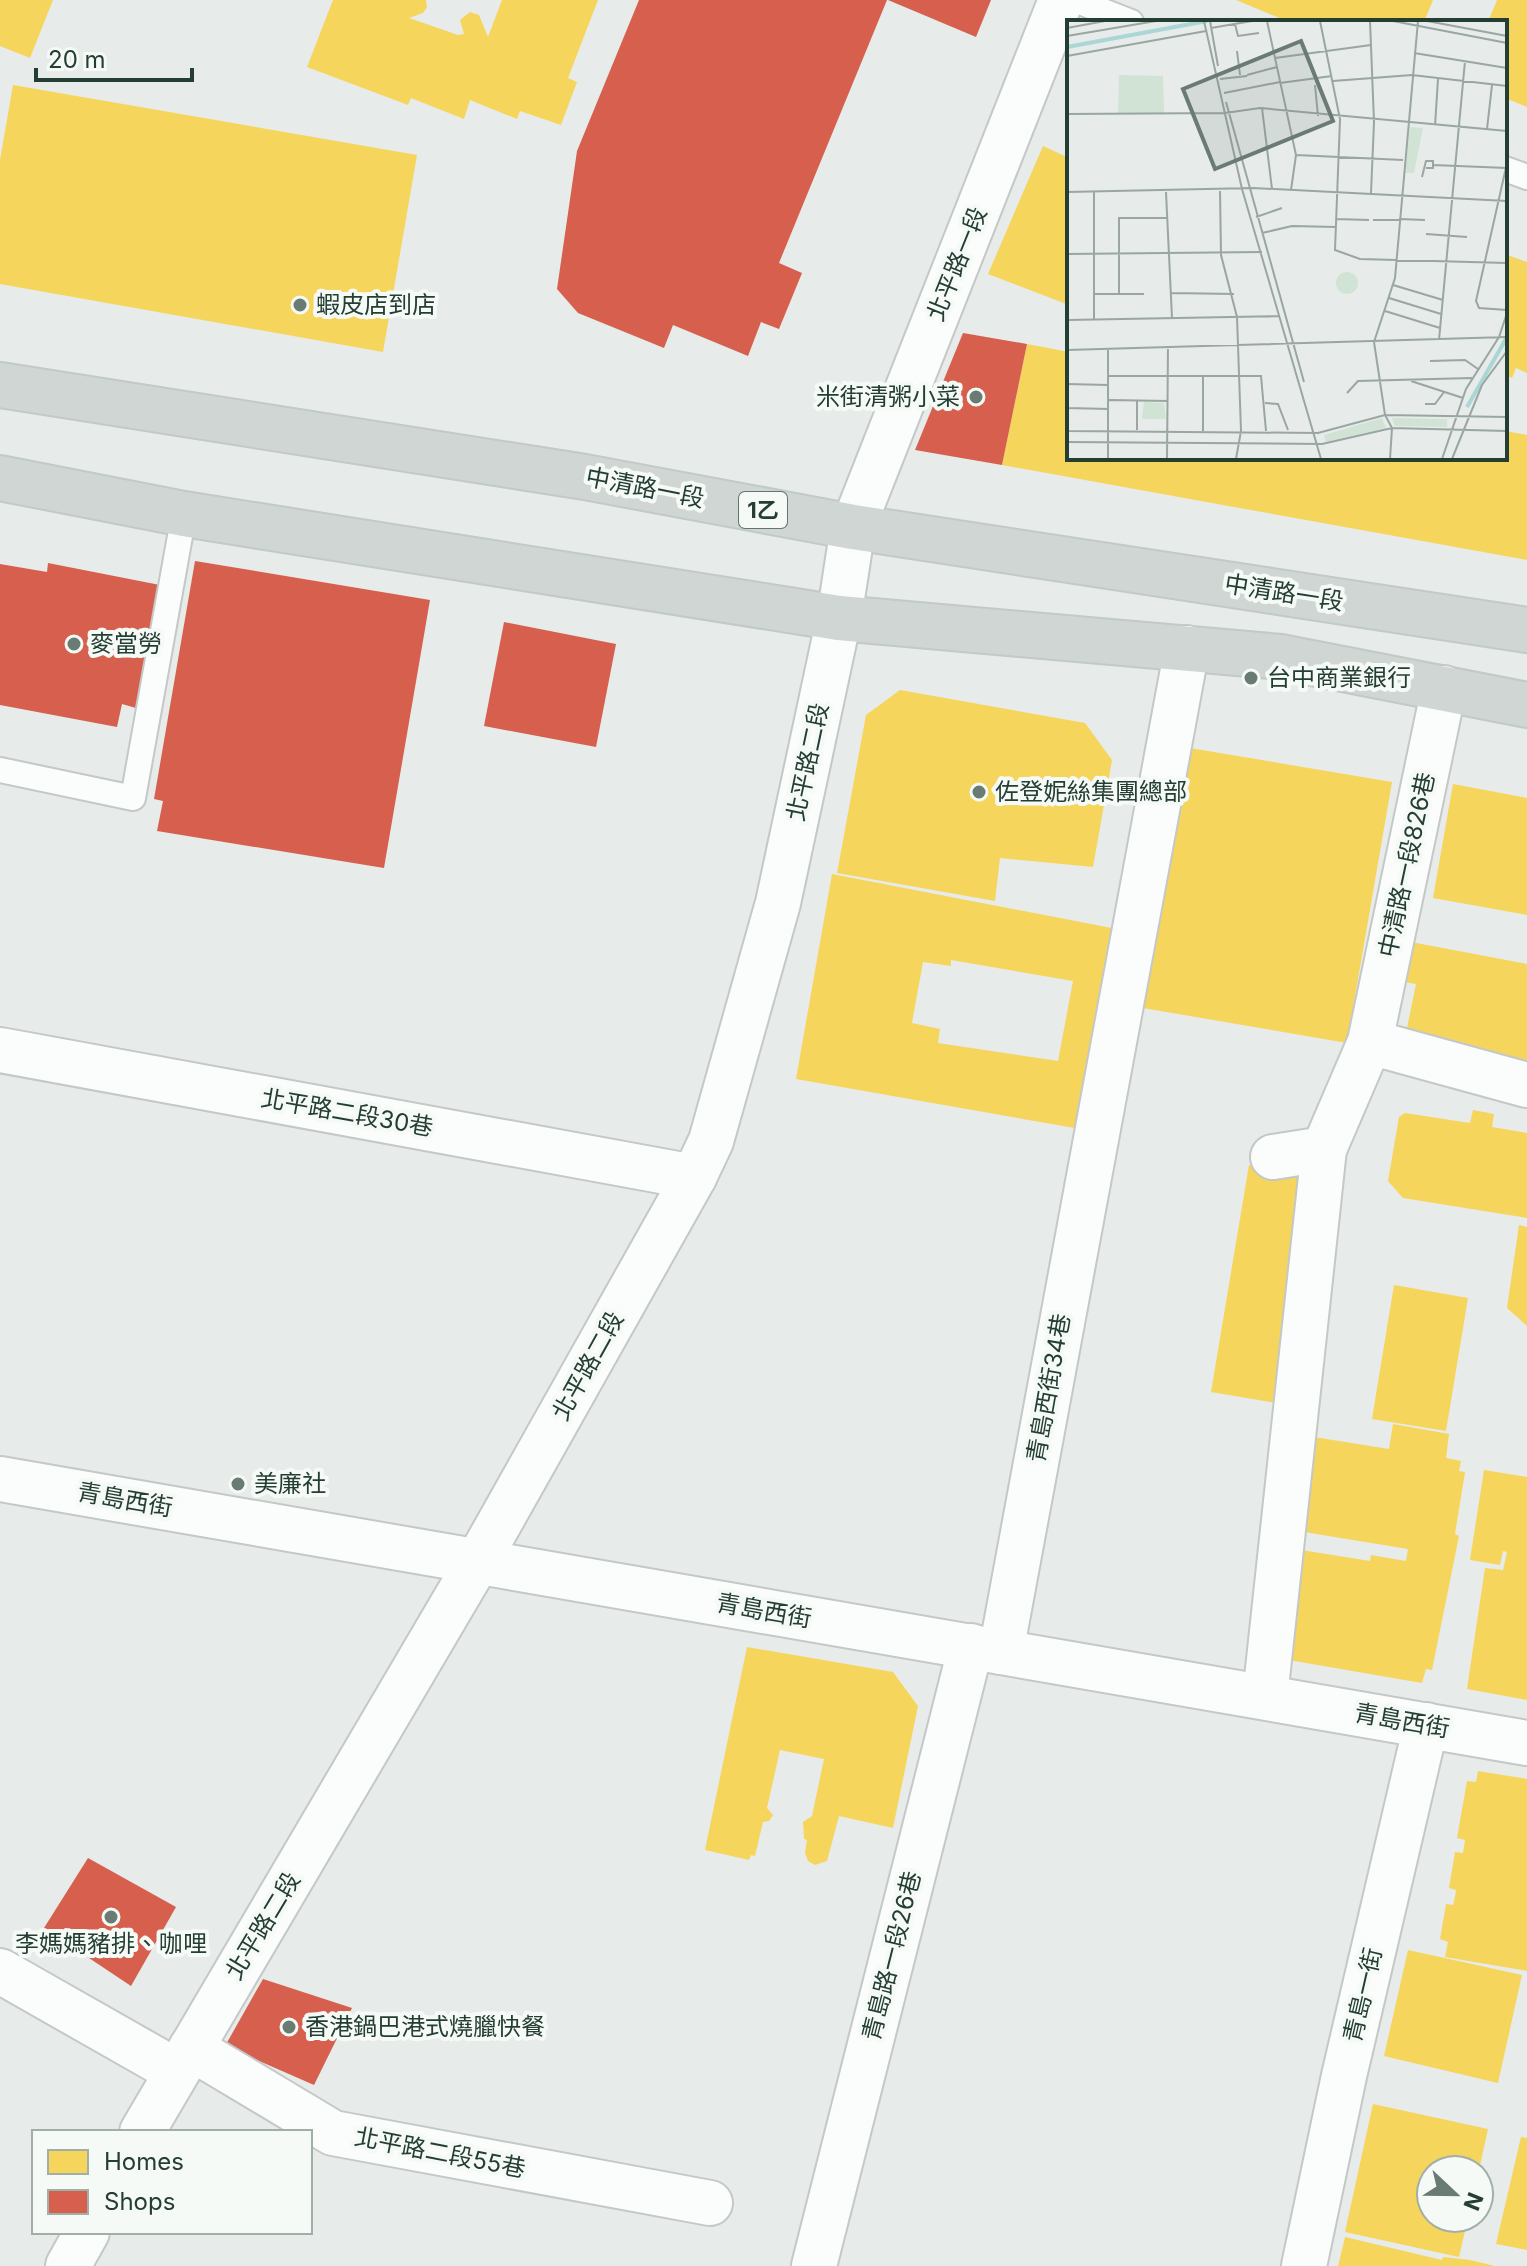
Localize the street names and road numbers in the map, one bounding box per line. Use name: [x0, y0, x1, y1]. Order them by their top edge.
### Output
street label: 北平路一段: [921, 203, 992, 325]
street label: 中清路一段: [583, 462, 707, 513]
road number: 1乙: [739, 492, 787, 528]
street label: 中清路一段: [1223, 569, 1346, 616]
street label: 北平路二段: [781, 700, 834, 824]
street label: 中清路一段826巷: [1373, 770, 1440, 960]
street label: 北平路二段30巷: [259, 1083, 435, 1142]
street label: 北平路二段: [546, 1306, 629, 1425]
street label: 青島西街34巷: [1021, 1311, 1076, 1464]
street label: 青島西街: [75, 1477, 175, 1522]
street label: 青島西街: [714, 1588, 814, 1633]
street label: 青島西街: [1352, 1698, 1452, 1743]
street label: 北平路二段: [219, 1867, 306, 1985]
street label: 青島路一段26巷: [856, 1868, 927, 2044]
street label: 青島一街: [1338, 1945, 1387, 2045]
street label: 北平路二段55巷: [352, 2122, 528, 2183]

